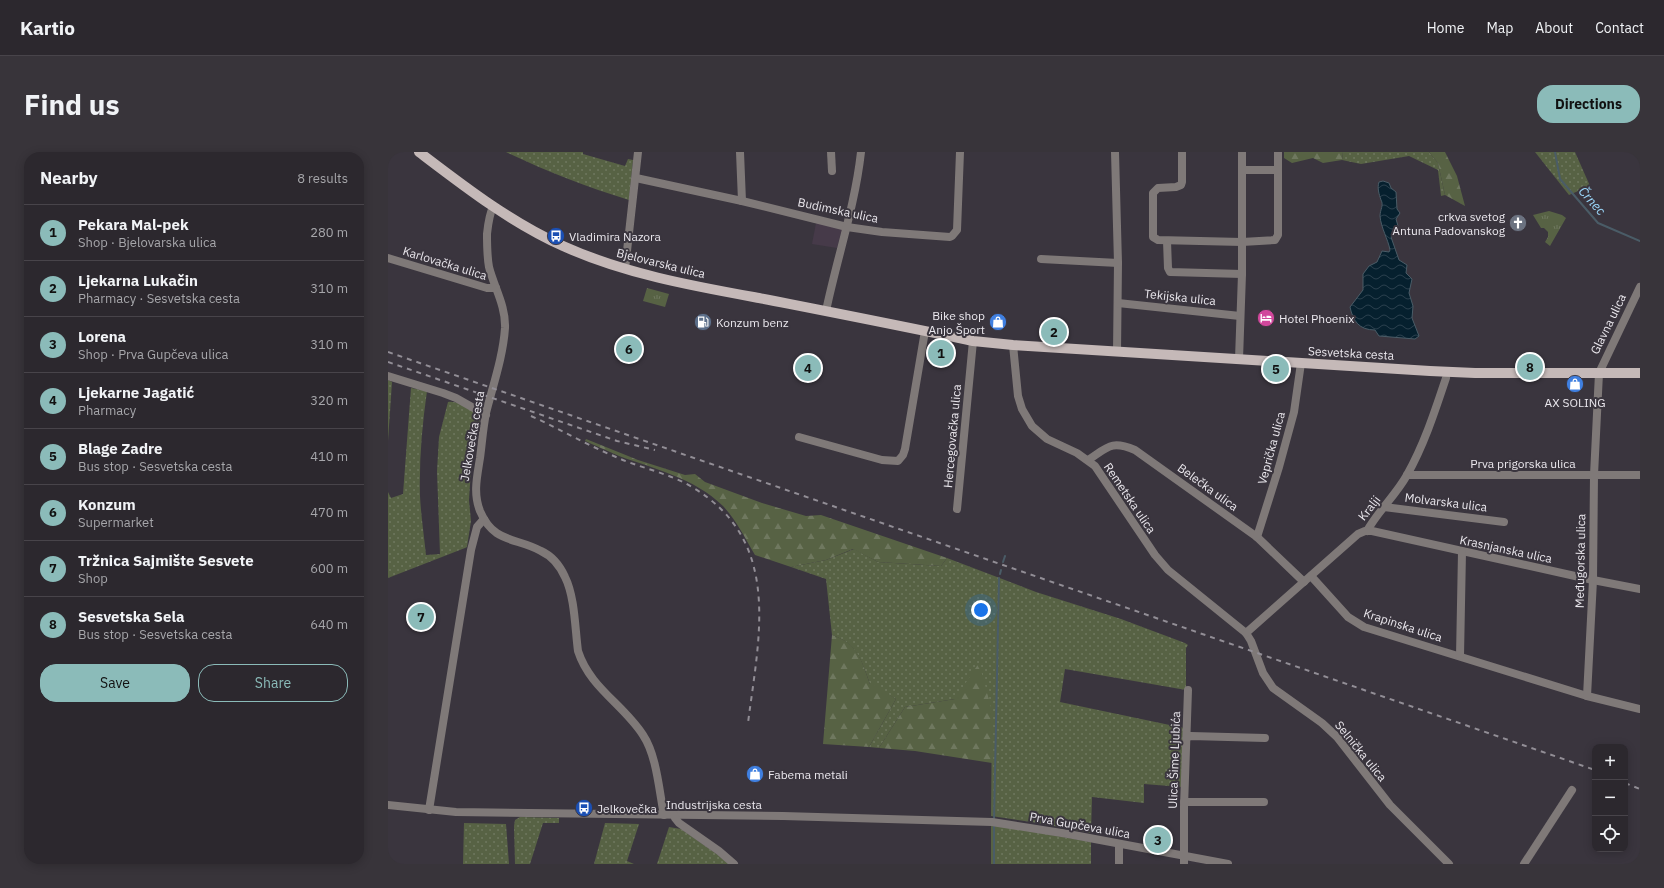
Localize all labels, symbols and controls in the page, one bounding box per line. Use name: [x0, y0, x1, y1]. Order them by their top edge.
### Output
text: Kartio: [20, 16, 75, 40]
text: Home: [1427, 19, 1464, 37]
text: Map: [1486, 19, 1513, 37]
text: About: [1535, 19, 1573, 37]
text: Contact: [1595, 19, 1644, 37]
button: Directions: [1537, 85, 1640, 123]
text: Find us: [24, 86, 120, 123]
text: Nearby: [40, 167, 98, 189]
text: 8 results: [297, 170, 348, 187]
water label: Črnec: [1575, 183, 1610, 219]
street label: Budimska ulica: [796, 194, 880, 226]
place label: crkva svetog Antuna Padovanskog: [1392, 209, 1506, 238]
church icon: crkva svetog Antuna Padovanskog: [1508, 213, 1528, 233]
text: Pekara Mal-pek: [78, 215, 189, 234]
text: 1: [49, 224, 57, 241]
text: 280 m: [310, 224, 348, 241]
bus stop icon: Vladimira Nazora: [546, 226, 566, 246]
place label: Vladimira Nazora: [569, 229, 661, 244]
text: Shop · Bjelovarska ulica: [78, 234, 217, 251]
street label: Karlovačka ulica: [401, 243, 490, 283]
street label: Bjelovarska ulica: [615, 245, 707, 281]
text: Ljekarna Lukačin: [78, 271, 198, 290]
text: 2: [49, 280, 57, 297]
text: 310 m: [310, 280, 348, 297]
street label: Tekijska ulica: [1143, 286, 1217, 308]
text: Pharmacy · Sesvetska cesta: [78, 290, 240, 307]
street label: Glavna ulica: [1587, 291, 1629, 357]
place label: Bike shop Anjo Šport: [929, 308, 985, 337]
hotel icon: Hotel Phoenix: [1256, 308, 1276, 328]
place label: Hotel Phoenix: [1279, 311, 1354, 326]
fuel station icon: Konzum benz: [693, 312, 713, 332]
shop icon: Bike shop Anjo Šport: [988, 312, 1008, 332]
place label: Konzum benz: [716, 315, 789, 330]
pin: 2: [1041, 317, 1067, 347]
text: Lorena: [78, 327, 126, 346]
pin: 6: [616, 334, 642, 364]
text: 3: [49, 336, 57, 353]
text: 310 m: [310, 336, 348, 353]
pin: 1: [928, 338, 954, 368]
street label: Sesvetska cesta: [1308, 343, 1395, 363]
text: Shop · Prva Gupčeva ulica: [78, 346, 228, 363]
pin: 8: [1517, 352, 1543, 382]
pin: 4: [795, 353, 821, 383]
pin: 5: [1263, 354, 1289, 384]
shop icon: AX SOLING: [1565, 374, 1585, 394]
text: Ljekarne Jagatić: [78, 383, 194, 402]
street label: Hercegovačka ulica: [940, 383, 964, 489]
street label: Jelkovečka cesta: [457, 389, 487, 482]
text: 4: [49, 392, 57, 409]
text: 320 m: [310, 392, 348, 409]
place label: AX SOLING: [1544, 395, 1606, 410]
text: Pharmacy: [78, 402, 136, 419]
street label: Veprička ulica: [1254, 409, 1288, 486]
text: Blage Zadre: [78, 439, 162, 458]
text: 5: [49, 448, 57, 465]
text: 410 m: [310, 448, 348, 465]
street label: Prva prigorska ulica: [1470, 456, 1576, 471]
text: Bus stop · Sesvetska cesta: [78, 458, 233, 475]
street label: Remetska ulica: [1101, 460, 1160, 537]
street label: Belečka ulica: [1175, 460, 1242, 514]
street label: Molvarska ulica: [1404, 489, 1489, 515]
street label: Kralji: [1355, 493, 1383, 523]
text: Konzum: [78, 495, 136, 514]
text: 6: [49, 504, 57, 521]
text: 470 m: [310, 504, 348, 521]
street label: Međugorska ulica: [1572, 513, 1588, 608]
text: Supermarket: [78, 514, 154, 531]
street label: Krasnjanska ulica: [1458, 532, 1554, 566]
text: Tržnica Sajmište Sesvete: [78, 551, 254, 570]
text: 7: [49, 560, 57, 577]
text: 600 m: [310, 560, 348, 577]
text: Shop: [78, 570, 108, 587]
your location: [971, 600, 991, 620]
pin: 7: [408, 602, 434, 632]
street label: Krapinska ulica: [1362, 605, 1445, 645]
text: Sesvetska Sela: [78, 607, 184, 626]
text: 8: [49, 616, 57, 633]
text: 640 m: [310, 616, 348, 633]
text: Bus stop · Sesvetska cesta: [78, 626, 233, 643]
button: Save: [40, 664, 190, 702]
button: Share: [198, 664, 348, 702]
street label: Ulica Šime Ljubića: [1165, 710, 1183, 809]
street label: Selnička ulica: [1332, 718, 1390, 785]
map controls: [1592, 744, 1628, 852]
button: +: [1592, 744, 1628, 780]
shop icon: Fabema metali: [745, 764, 765, 784]
place label: Fabema metali: [768, 767, 848, 782]
button: −: [1592, 780, 1628, 816]
street label: Industrijska cesta: [666, 797, 763, 812]
bus stop icon: Jelkovečka: [574, 798, 594, 818]
place label: Jelkovečka: [597, 801, 657, 816]
street label: Prva Gupčeva ulica: [1029, 809, 1132, 841]
button: locate: [1592, 816, 1628, 852]
pin: 3: [1145, 825, 1171, 855]

